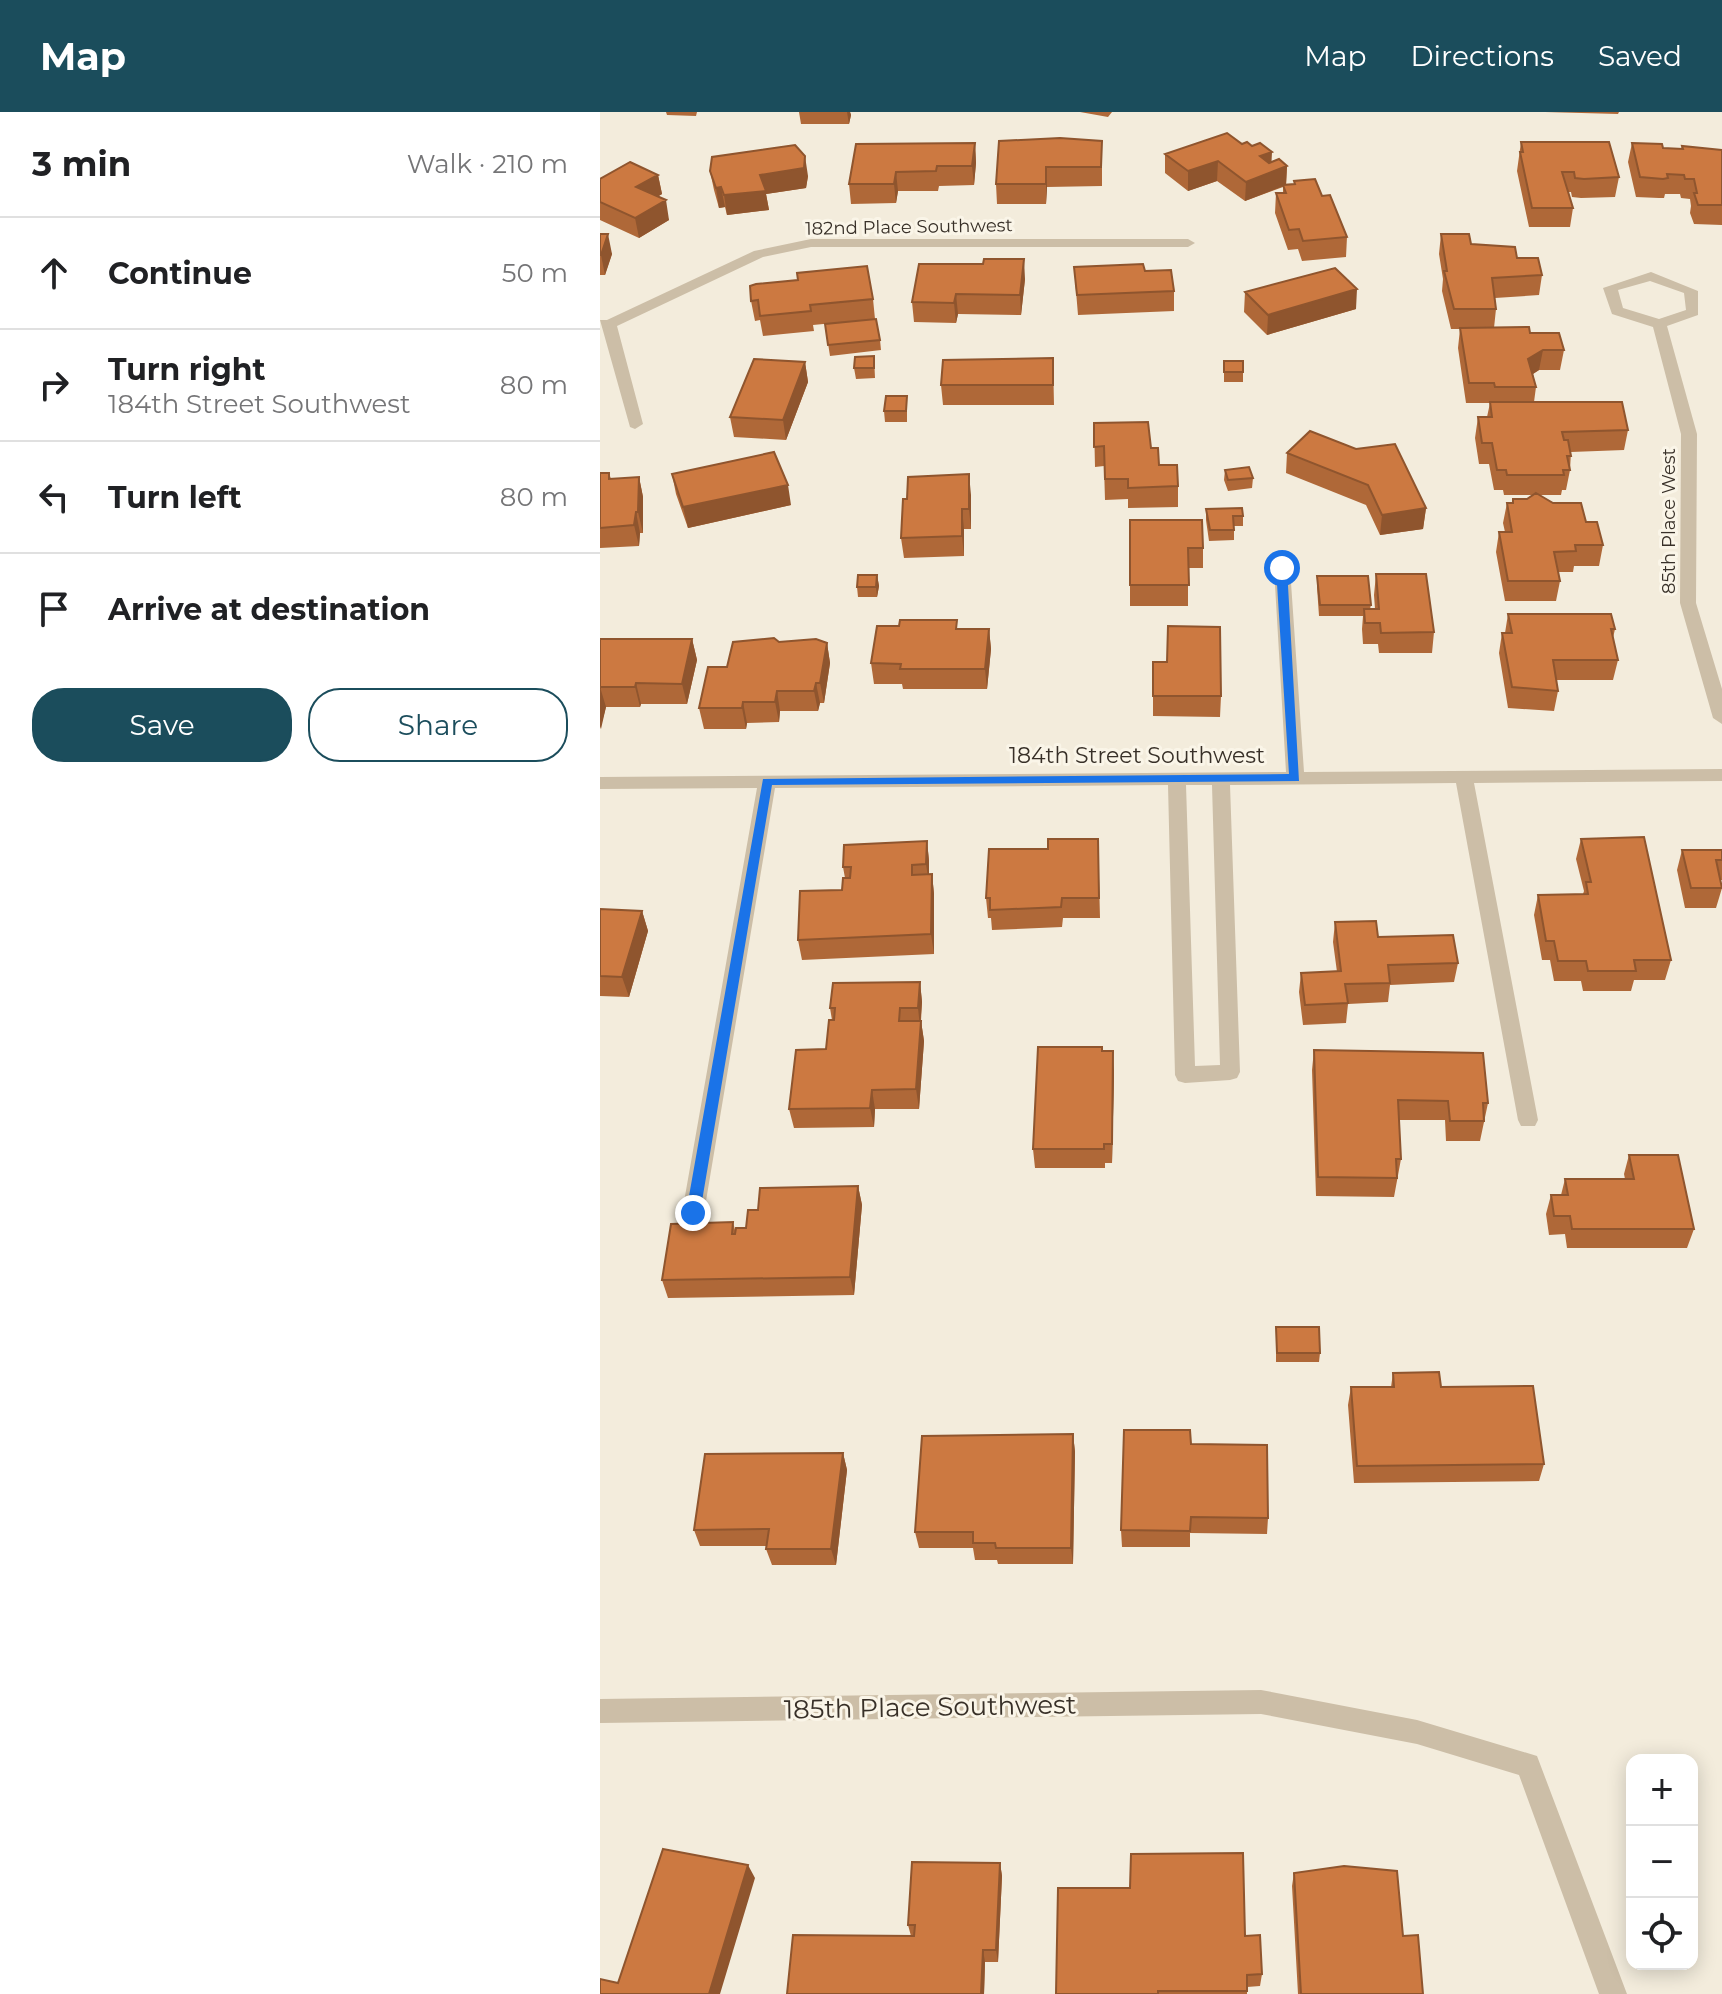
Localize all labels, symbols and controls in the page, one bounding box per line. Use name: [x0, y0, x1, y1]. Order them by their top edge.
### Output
text: Map: [40, 33, 126, 80]
text: Map: [1304, 39, 1366, 73]
text: Directions: [1410, 39, 1554, 73]
text: Saved: [1598, 39, 1682, 73]
text: 3 min: [32, 143, 131, 185]
text: Walk · 210 m: [407, 148, 568, 180]
street label: 182nd Place Southwest: [805, 214, 1013, 240]
icon: ahead: [32, 251, 76, 295]
text: Continue: [108, 255, 252, 292]
text: 50 m: [502, 257, 568, 289]
text: Turn right: [108, 351, 265, 388]
icon: right: [32, 363, 76, 407]
text: 80 m: [500, 369, 568, 401]
text: 184th Street Southwest: [108, 388, 411, 420]
street label: 85th Place West: [1658, 448, 1680, 594]
icon: left: [32, 475, 76, 519]
text: Turn left: [108, 479, 241, 516]
text: 80 m: [500, 481, 568, 513]
route start: [1264, 550, 1300, 586]
icon: arrive: [32, 587, 76, 631]
text: Arrive at destination: [108, 591, 430, 628]
button: Save: [32, 688, 292, 762]
button: Share: [308, 688, 568, 762]
street label: 184th Street Southwest: [1009, 742, 1265, 769]
route end: [675, 1195, 711, 1231]
street label: 185th Place Southwest: [783, 1688, 1077, 1726]
map controls: [1626, 1754, 1698, 1970]
button: +: [1626, 1754, 1698, 1826]
button: −: [1626, 1826, 1698, 1898]
button: locate: [1626, 1898, 1698, 1970]

